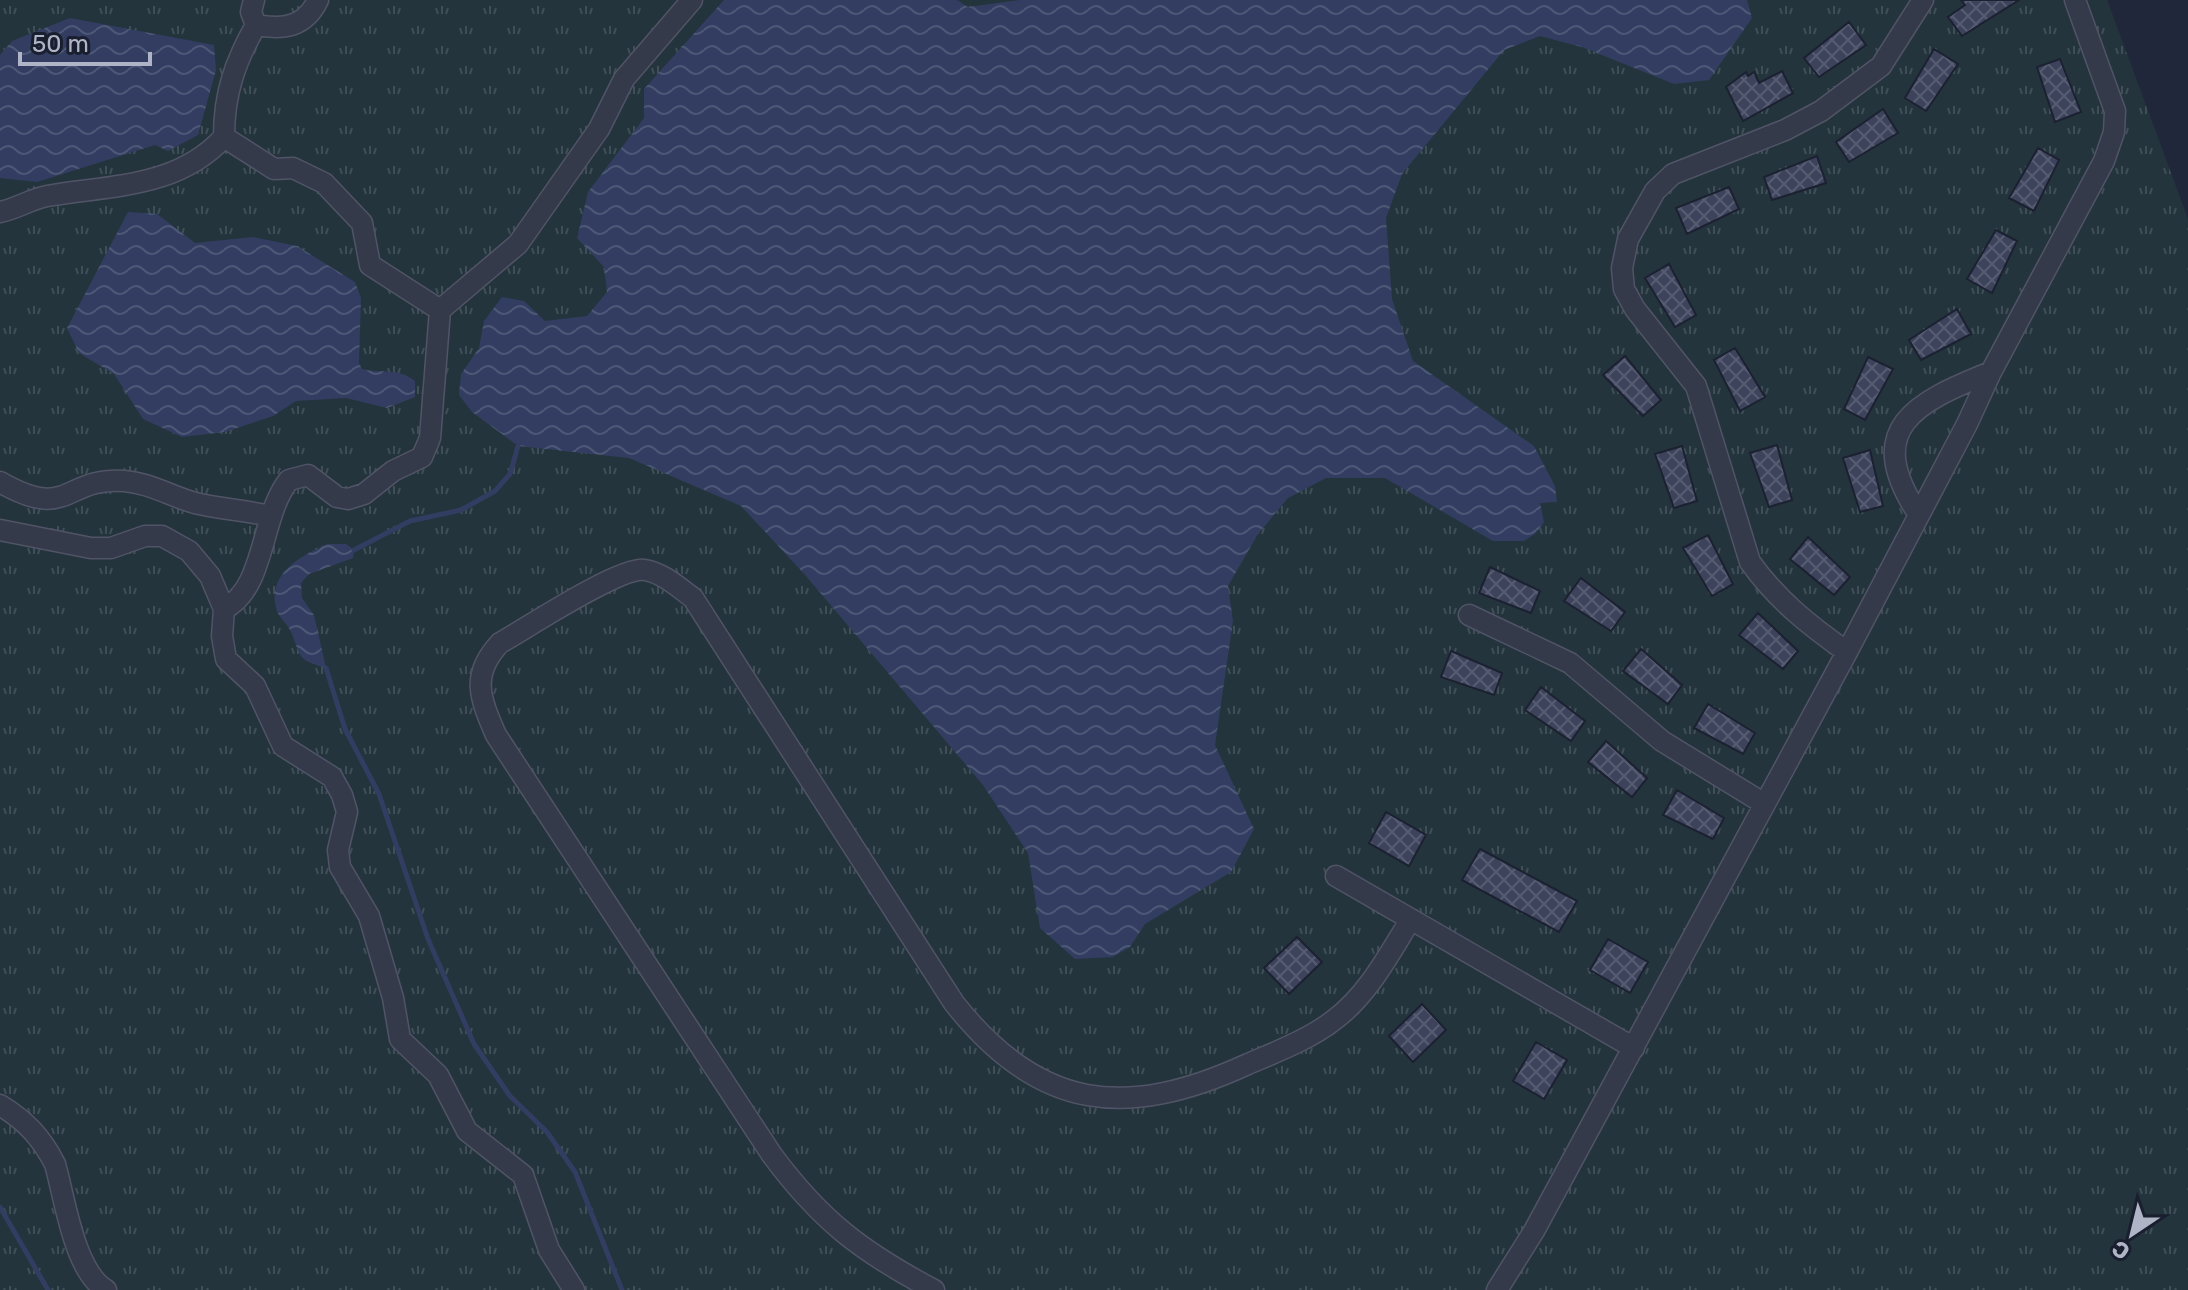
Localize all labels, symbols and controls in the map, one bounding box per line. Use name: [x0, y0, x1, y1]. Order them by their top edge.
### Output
scale bar: [20, 16, 150, 66]
text: 50 m: [32, 30, 89, 58]
north arrow: [2092, 1194, 2172, 1274]
text: С: [2107, 1234, 2135, 1265]

